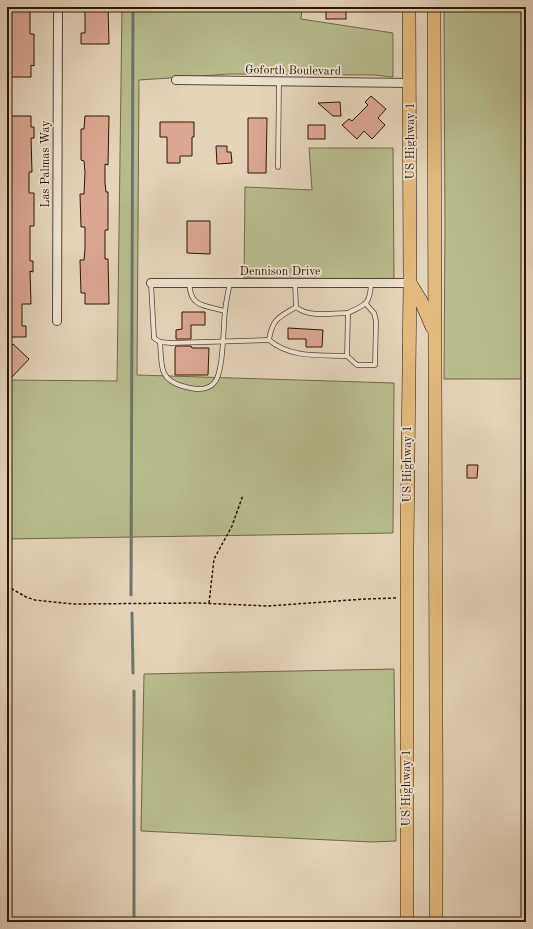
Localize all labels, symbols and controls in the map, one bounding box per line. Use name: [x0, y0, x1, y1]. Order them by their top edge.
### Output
street label: Goforth Boulevard: [245, 64, 341, 78]
street label: US Highway 1: [405, 102, 417, 180]
street label: Las Palmas Way: [40, 120, 52, 208]
street label: Dennison Drive: [240, 266, 321, 278]
street label: US Highway 1: [402, 425, 414, 503]
street label: US Highway 1: [401, 749, 413, 827]

